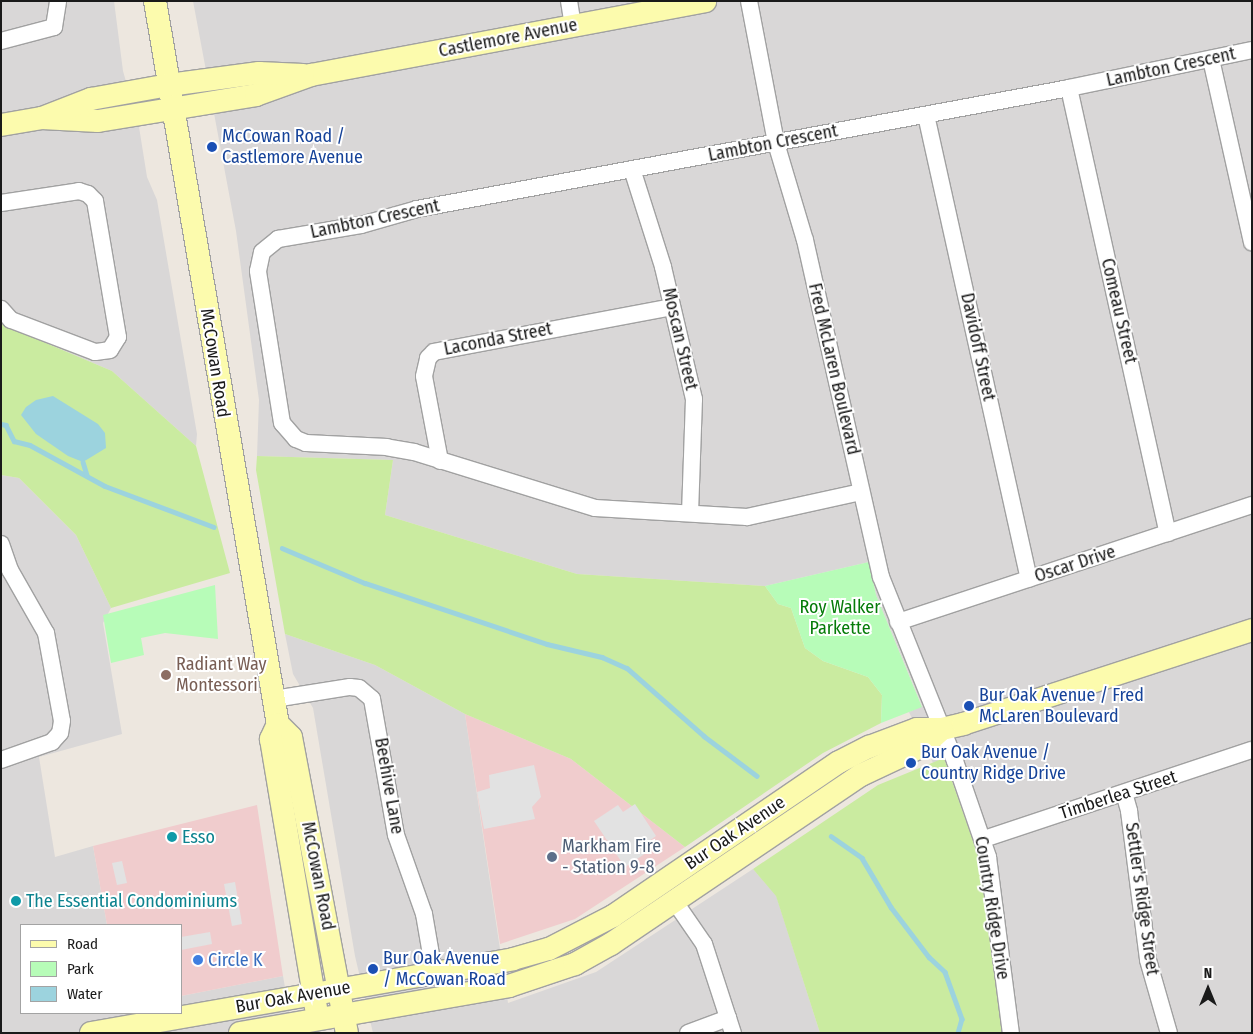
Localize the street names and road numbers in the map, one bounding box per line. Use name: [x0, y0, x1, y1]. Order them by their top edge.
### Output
street label: Castlemore Avenue: [437, 14, 579, 62]
street label: Lambton Crescent: [1104, 43, 1238, 91]
street label: Lambton Crescent: [706, 120, 840, 166]
street label: Lambton Crescent: [308, 195, 442, 243]
street label: Comeau Street: [1096, 256, 1142, 366]
street label: Fred McLaren Boulevard: [804, 281, 864, 457]
street label: Moscan Street: [658, 286, 702, 392]
street label: Davidoff Street: [956, 291, 1000, 403]
street label: McCowan Road: [196, 307, 234, 419]
street label: Laconda Street: [442, 318, 554, 360]
street label: Oscar Drive: [1032, 541, 1118, 587]
street label: Beehive Lane: [370, 736, 408, 836]
street label: Timberlea Street: [1057, 766, 1179, 824]
street label: Bur Oak Avenue: [681, 791, 789, 875]
street label: McCowan Road: [297, 820, 339, 932]
street label: Settler's Ridge Street: [1121, 821, 1163, 977]
street label: Country Ridge Drive: [970, 835, 1014, 981]
street label: Bur Oak Avenue: [234, 976, 352, 1018]

